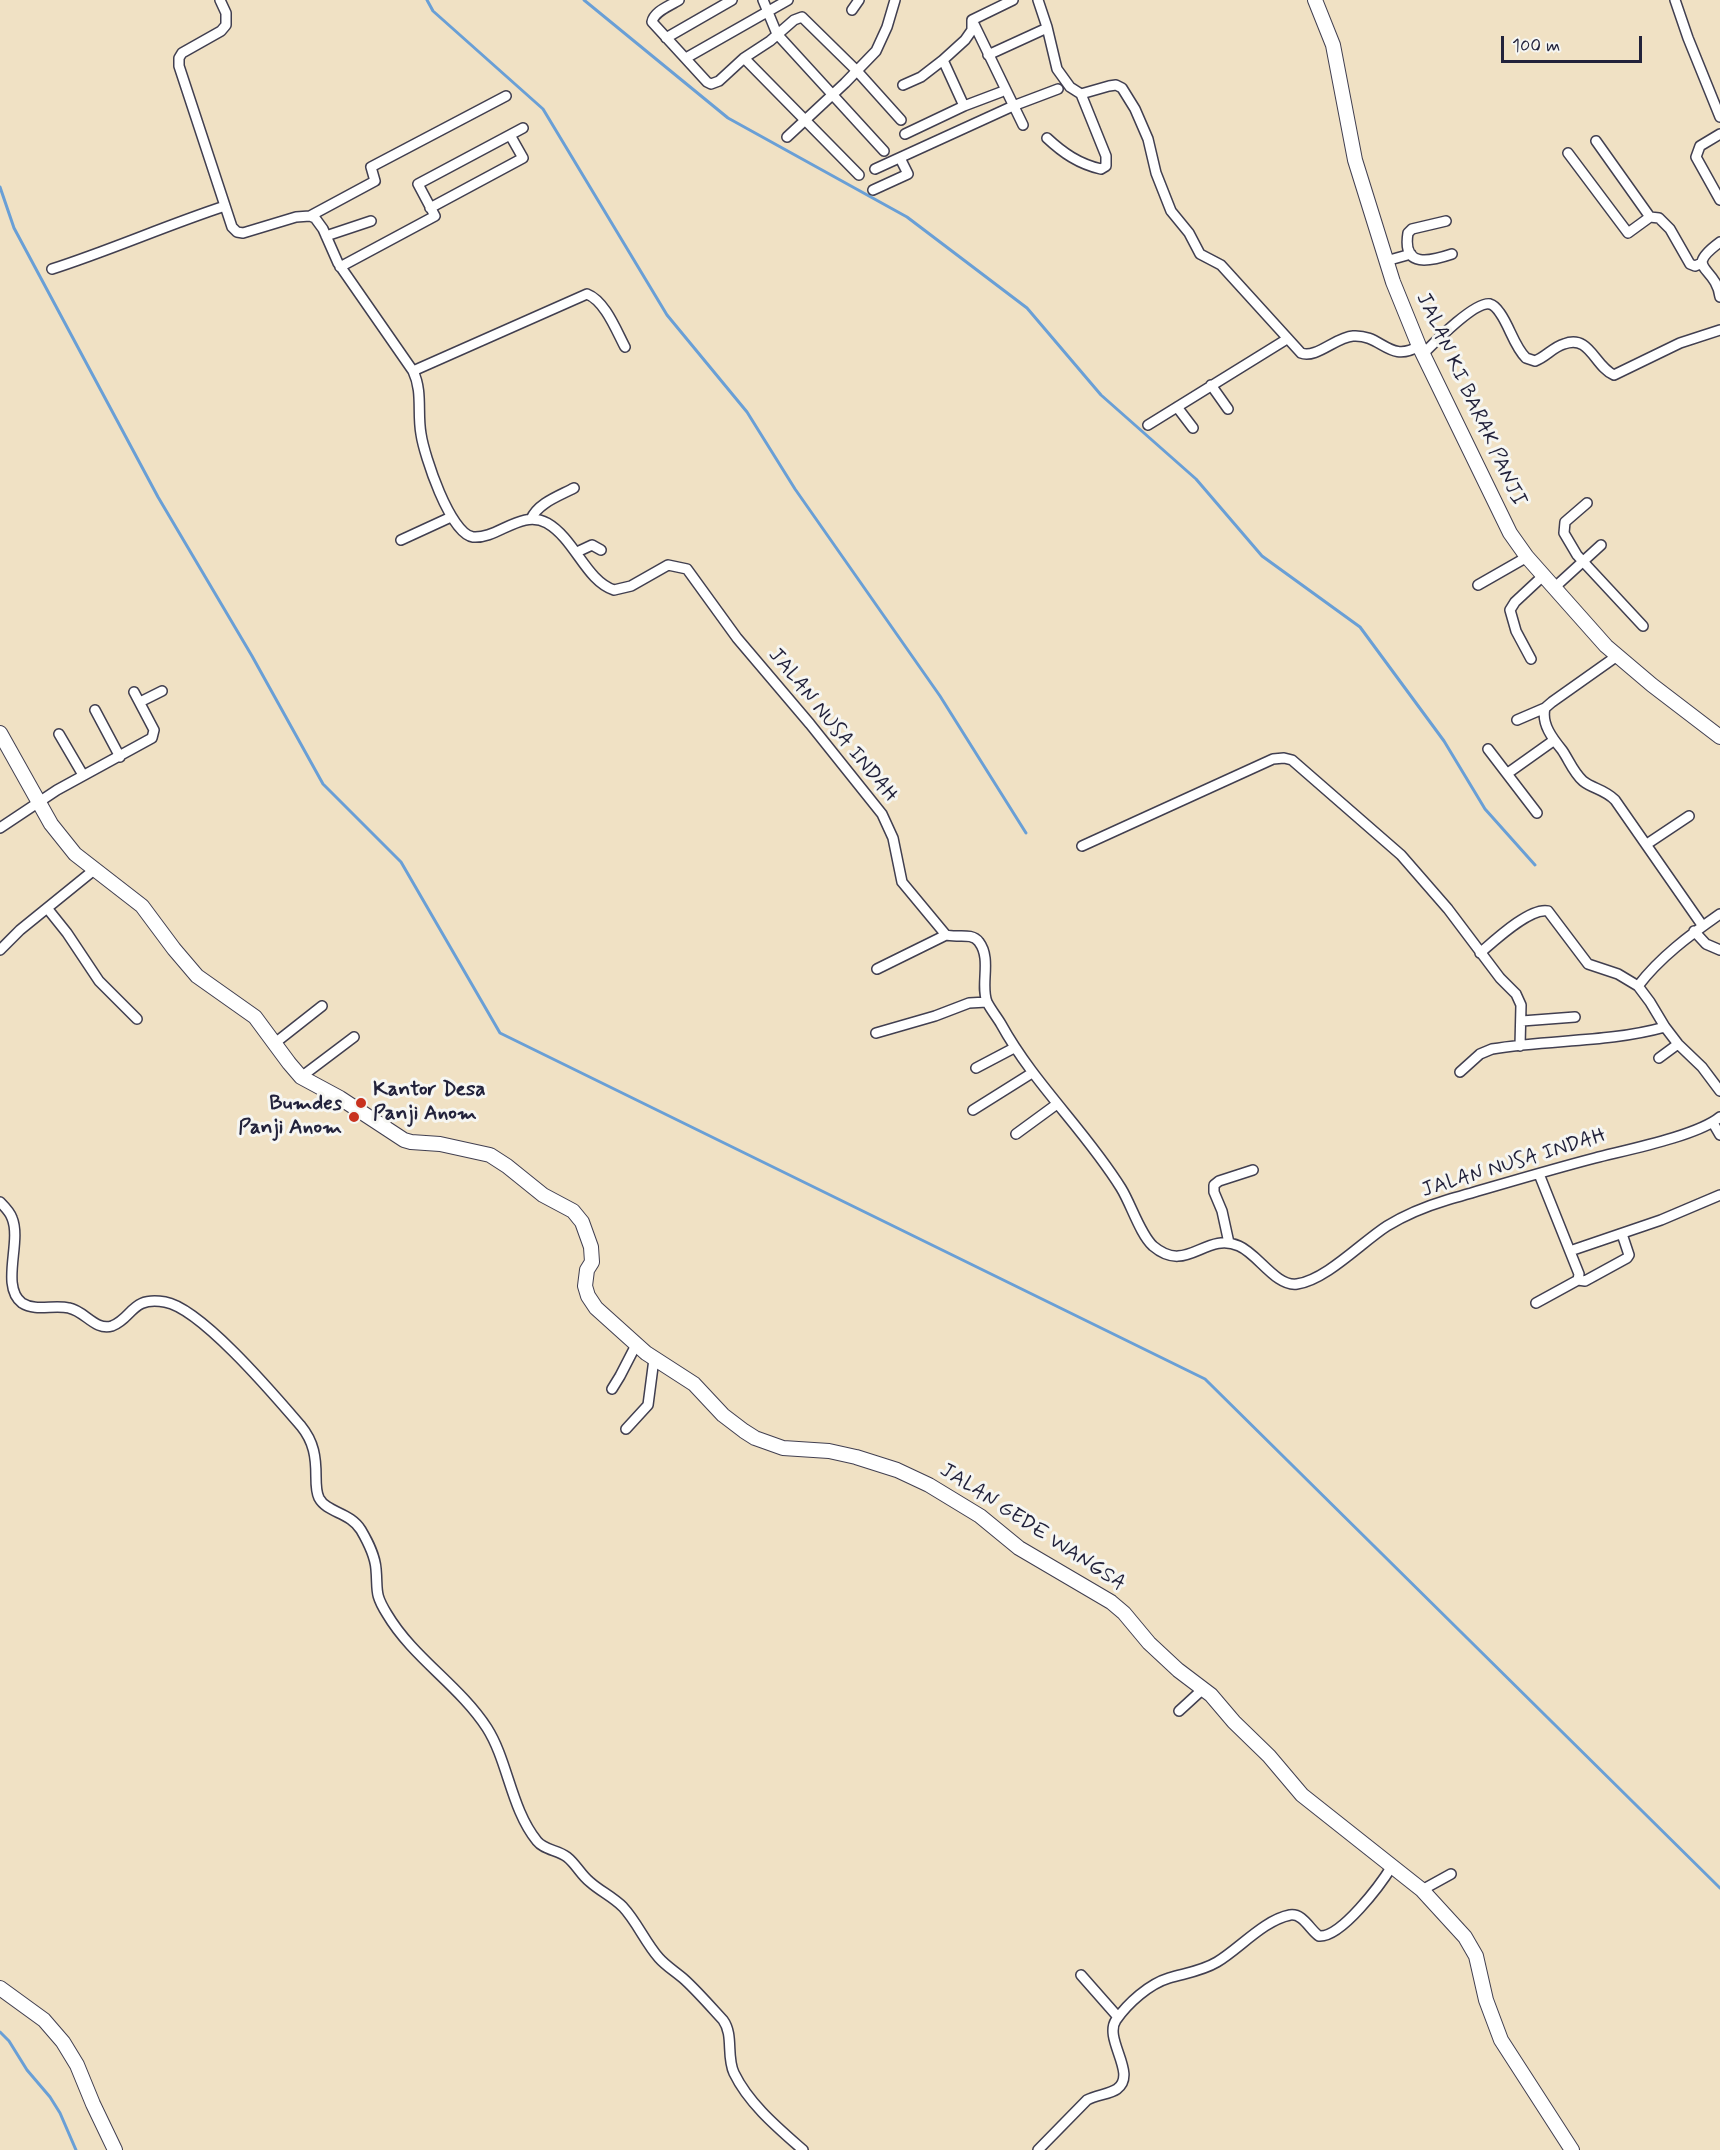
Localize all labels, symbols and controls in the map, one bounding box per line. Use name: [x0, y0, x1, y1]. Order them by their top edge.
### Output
scale bar: [1504, 24, 1645, 62]
text: 100 m: [1512, 34, 1560, 58]
street label: JALAN KI BARAK PANJI: [1409, 289, 1531, 511]
street label: JALAN NUSA INDAH: [762, 644, 902, 808]
place label: Kantor Desa Panji Anom: [373, 1078, 486, 1128]
place label: Bumdes Panji Anom: [238, 1092, 342, 1142]
marker: Kantor Desa Panji Anom: [354, 1096, 368, 1110]
marker: Bumdes Panji Anom: [347, 1110, 361, 1124]
street label: JALAN NUSA INDAH: [1419, 1124, 1609, 1204]
street label: JALAN GEDE WANGSA: [934, 1459, 1130, 1597]

